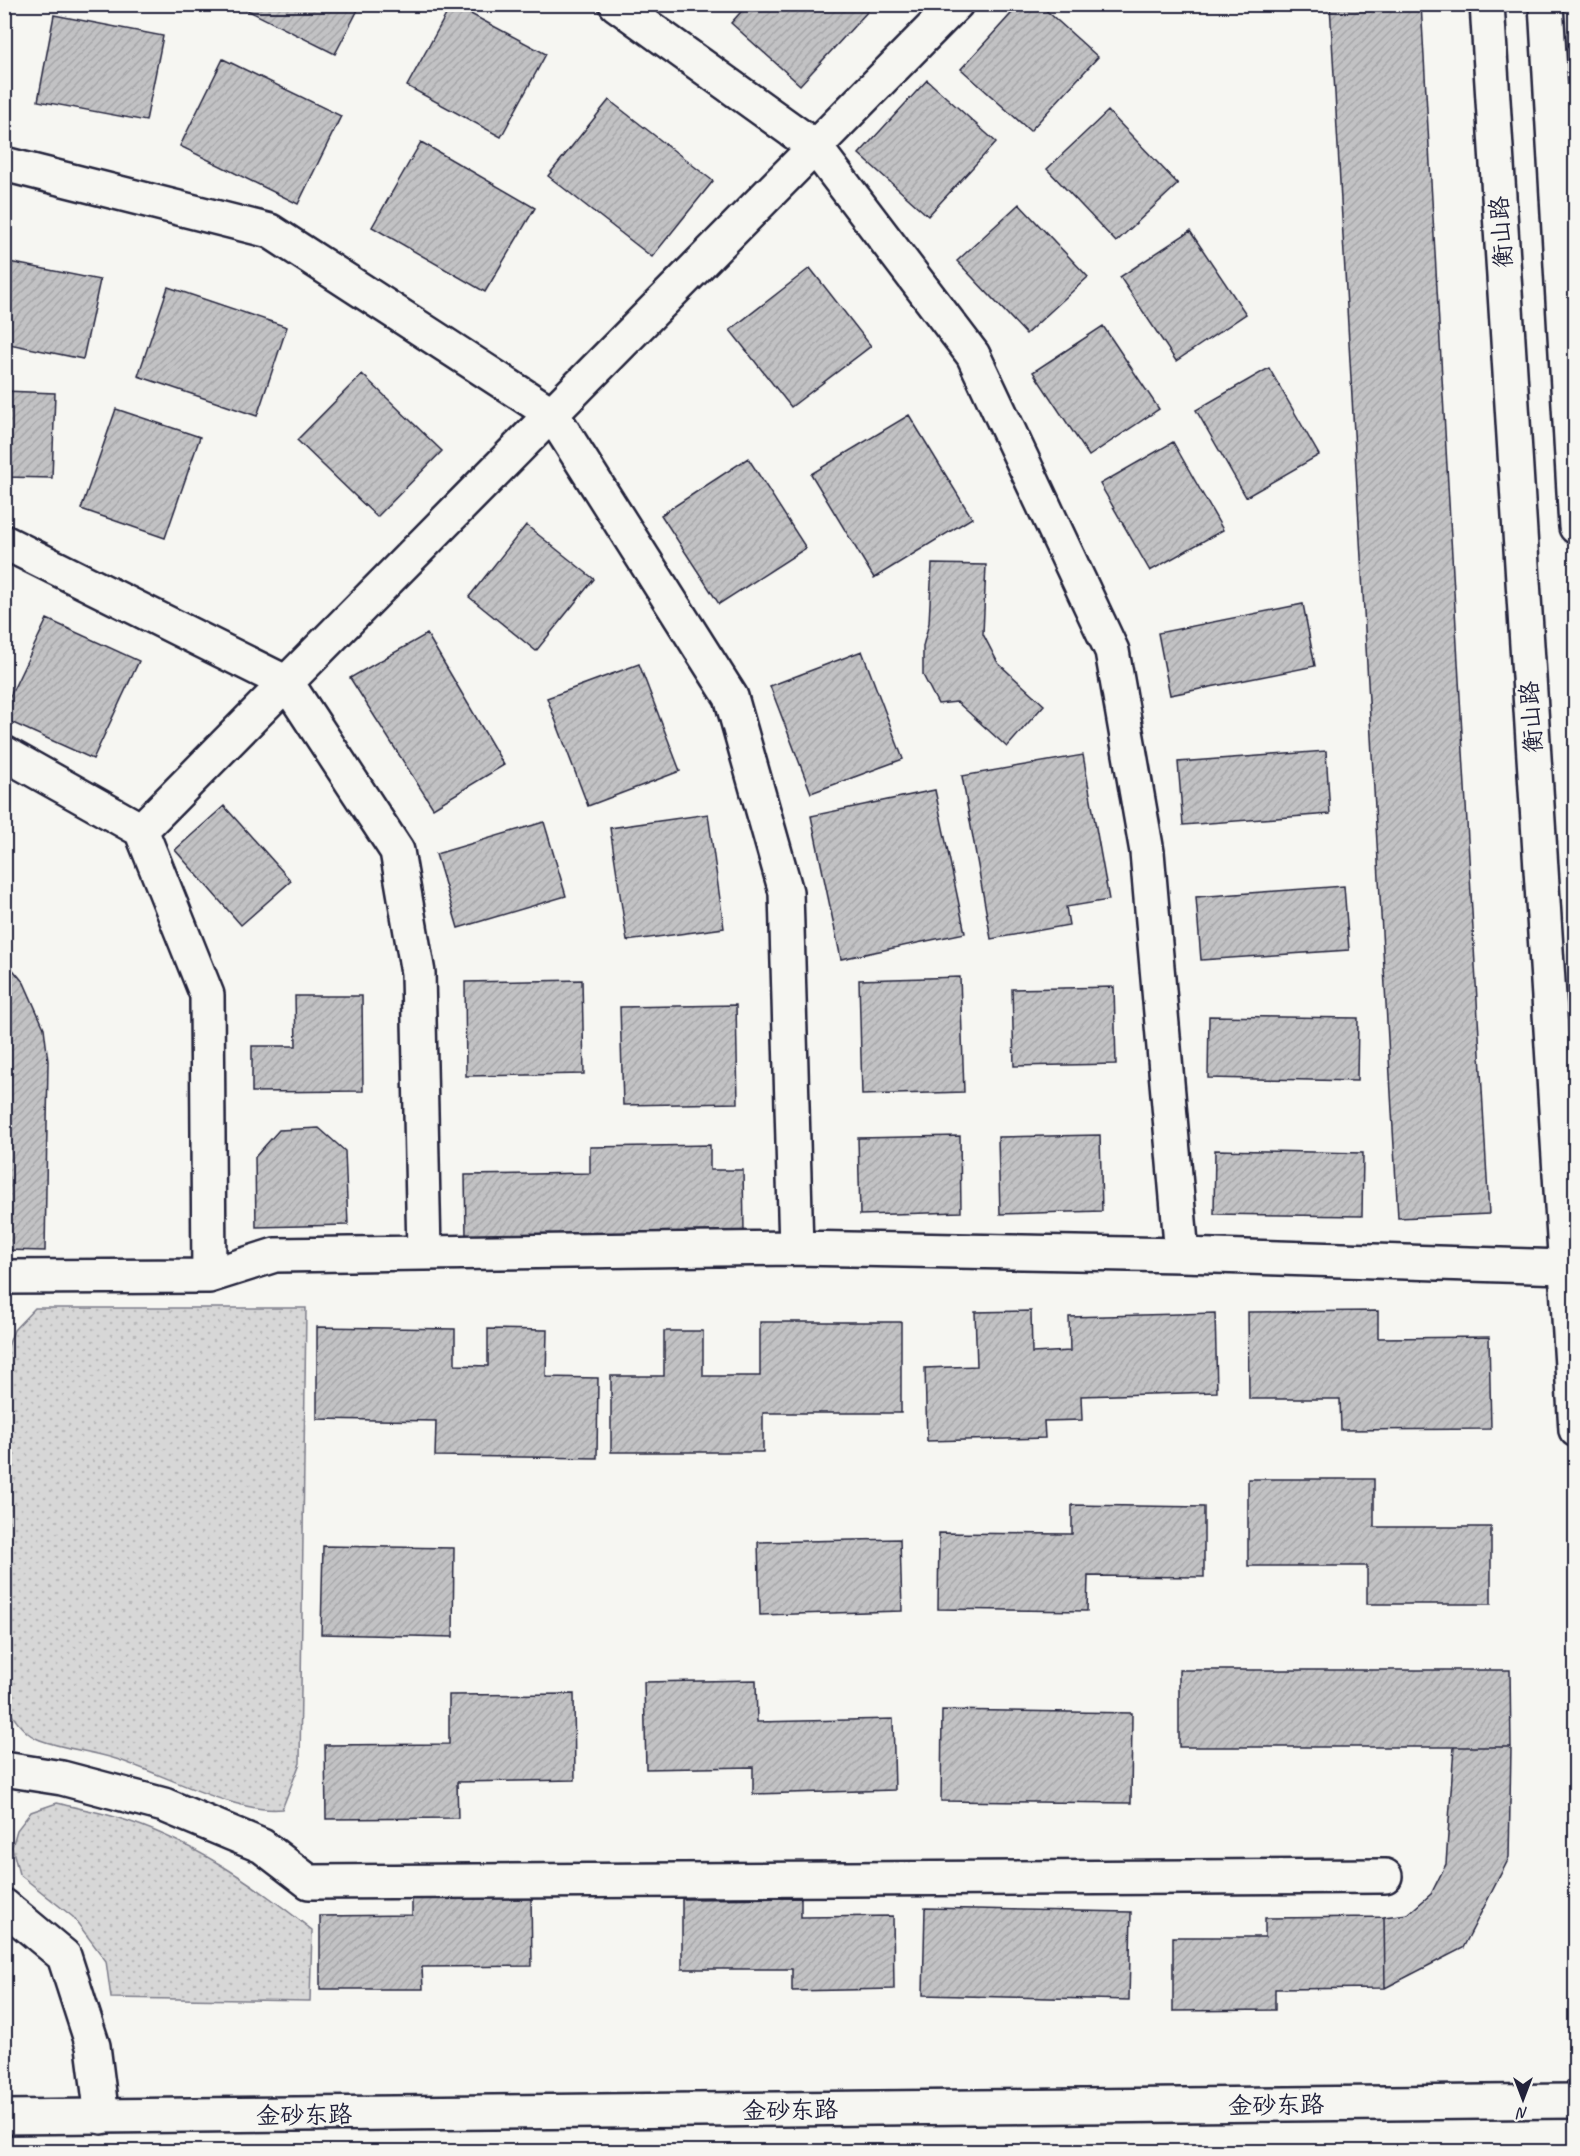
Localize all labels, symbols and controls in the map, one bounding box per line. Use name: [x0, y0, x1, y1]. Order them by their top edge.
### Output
street label: 衡山路: [1484, 195, 1518, 269]
street label: 衡山路: [1514, 680, 1548, 754]
north arrow: [1493, 2069, 1553, 2129]
street label: 金砂东路: [1228, 2089, 1324, 2121]
street label: 金砂东路: [742, 2094, 838, 2126]
street label: 金砂东路: [256, 2099, 352, 2131]
text: N: [1515, 2103, 1528, 2123]

